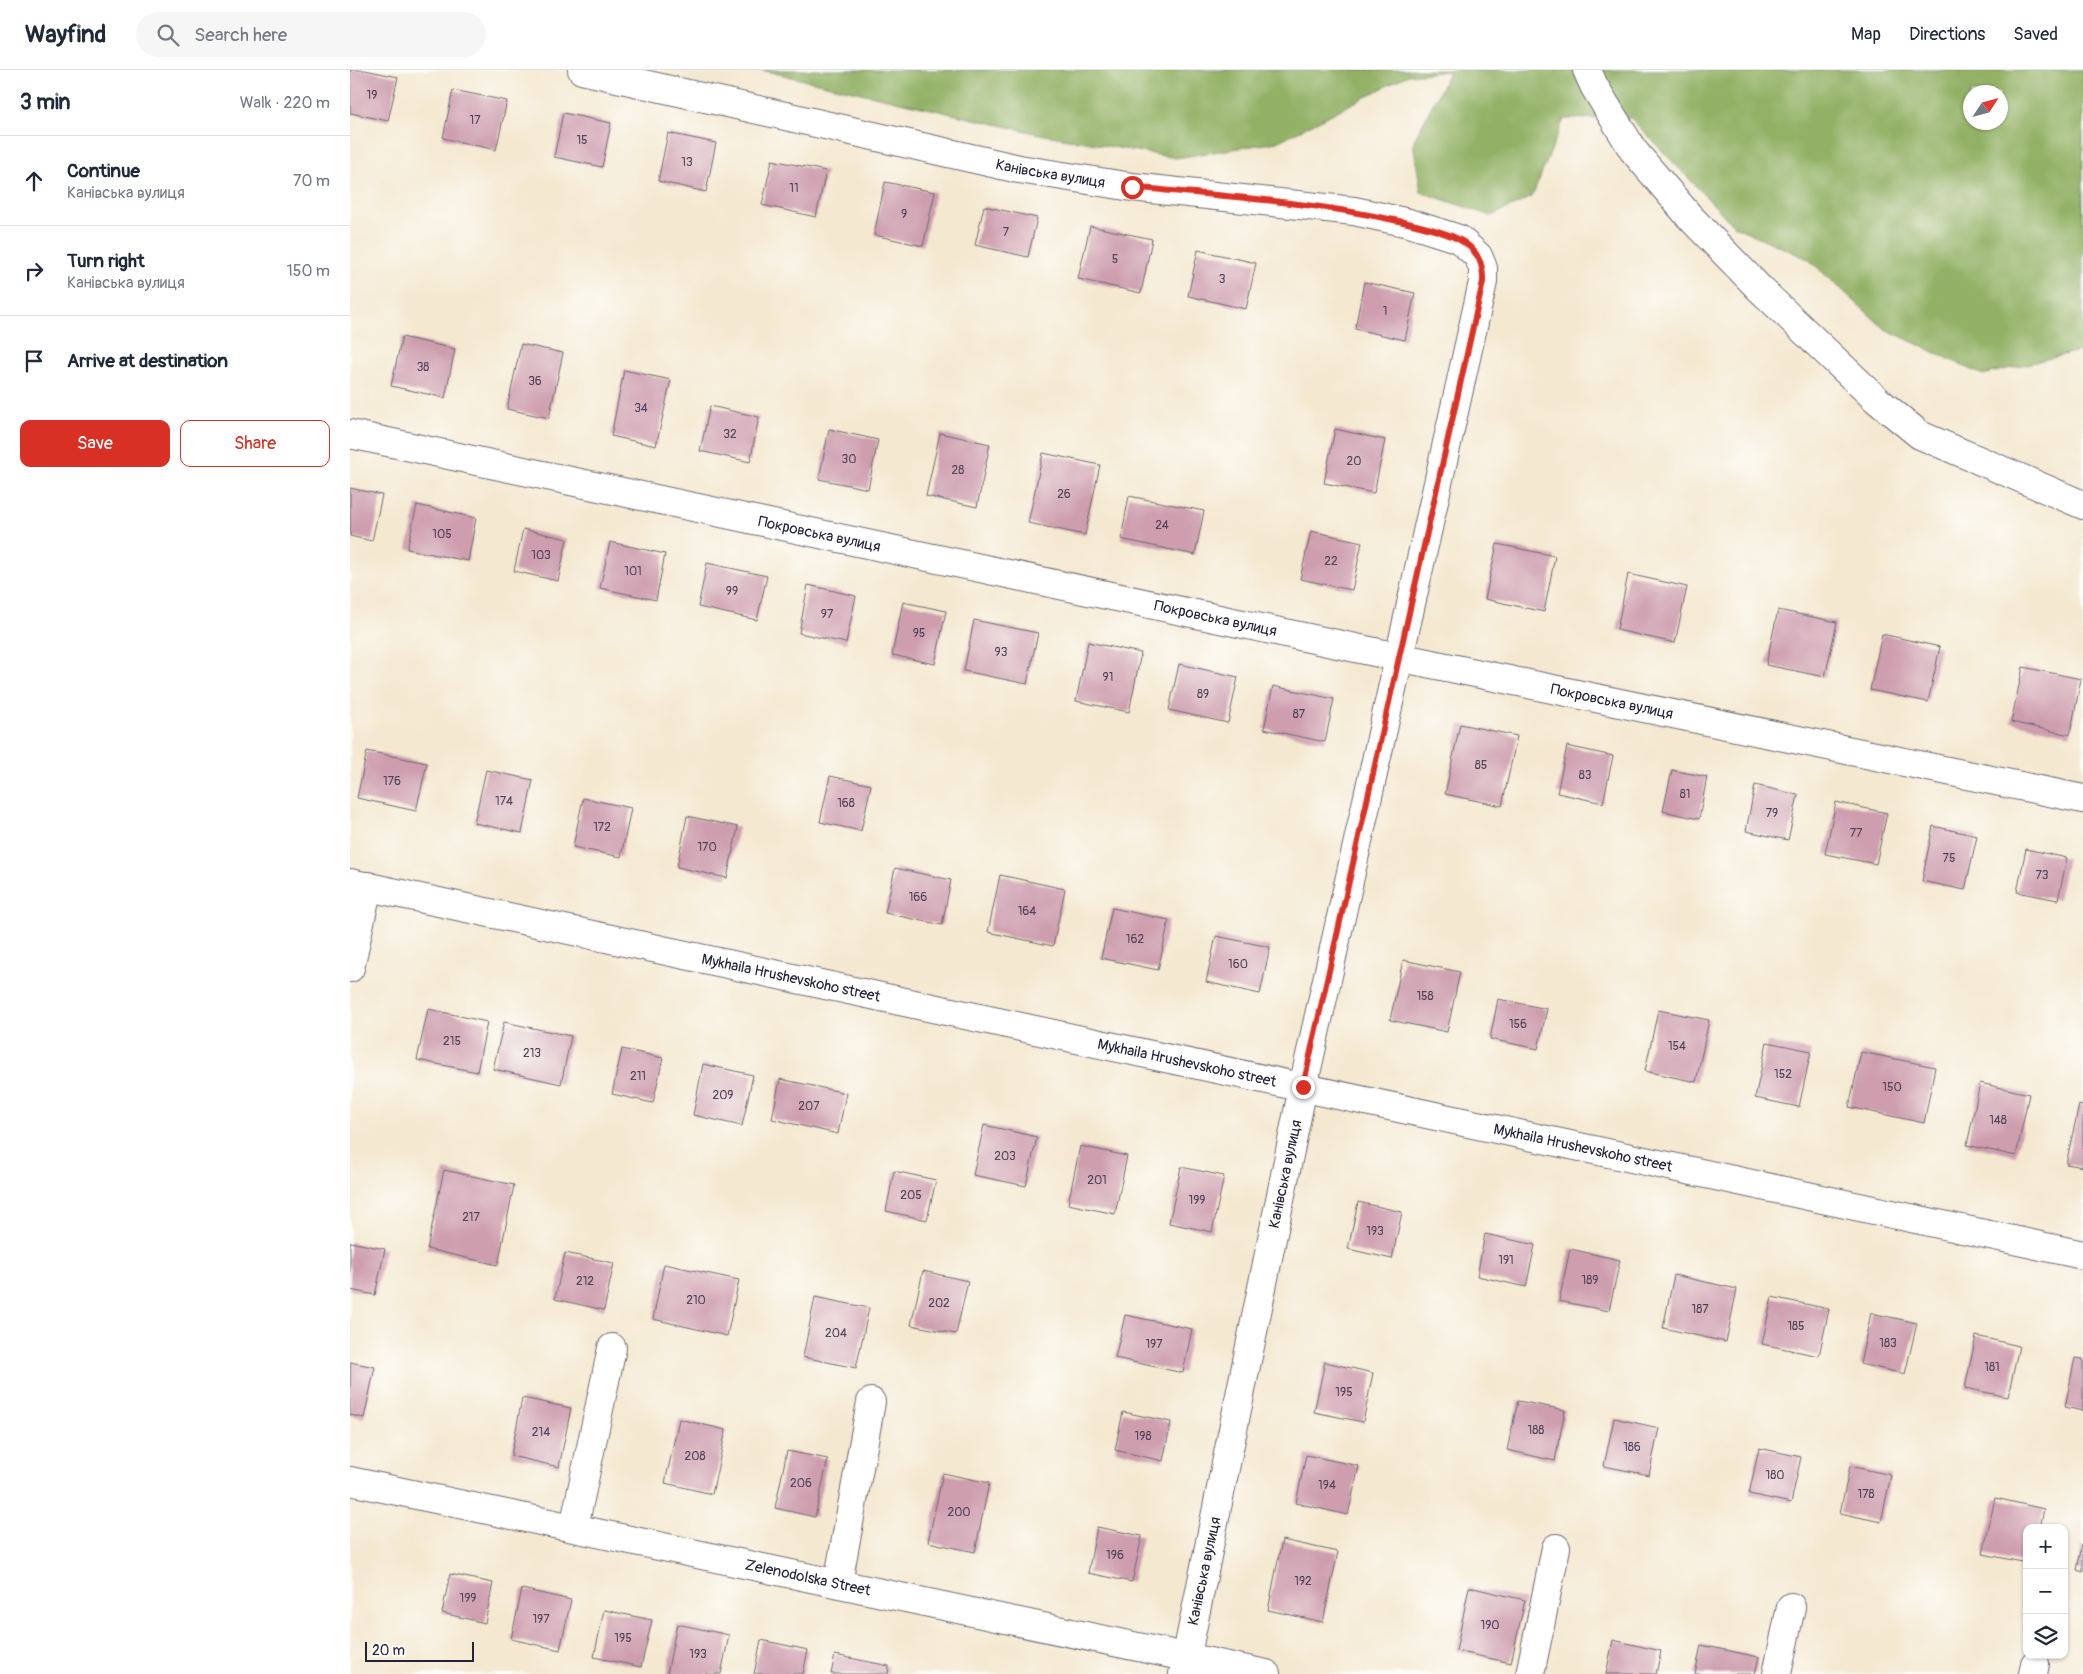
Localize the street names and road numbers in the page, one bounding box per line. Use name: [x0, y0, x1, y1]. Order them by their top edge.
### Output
street label: Канівська вулиця: [994, 155, 1107, 193]
street label: Покровська вулиця: [756, 512, 882, 557]
street label: Покровська вулиця: [1153, 596, 1279, 641]
street label: Покровська вулиця: [1549, 680, 1675, 724]
street label: Mykhaila Hrushevskoho street: [700, 950, 883, 1007]
street label: Mykhaila Hrushevskoho street: [1096, 1035, 1279, 1092]
street label: Канівська вулиця: [1265, 1118, 1306, 1230]
street label: Mykhaila Hrushevskoho street: [1492, 1120, 1675, 1177]
street label: Канівська вулиця: [1184, 1515, 1225, 1627]
street label: Zelenodolska Street: [743, 1556, 873, 1601]

